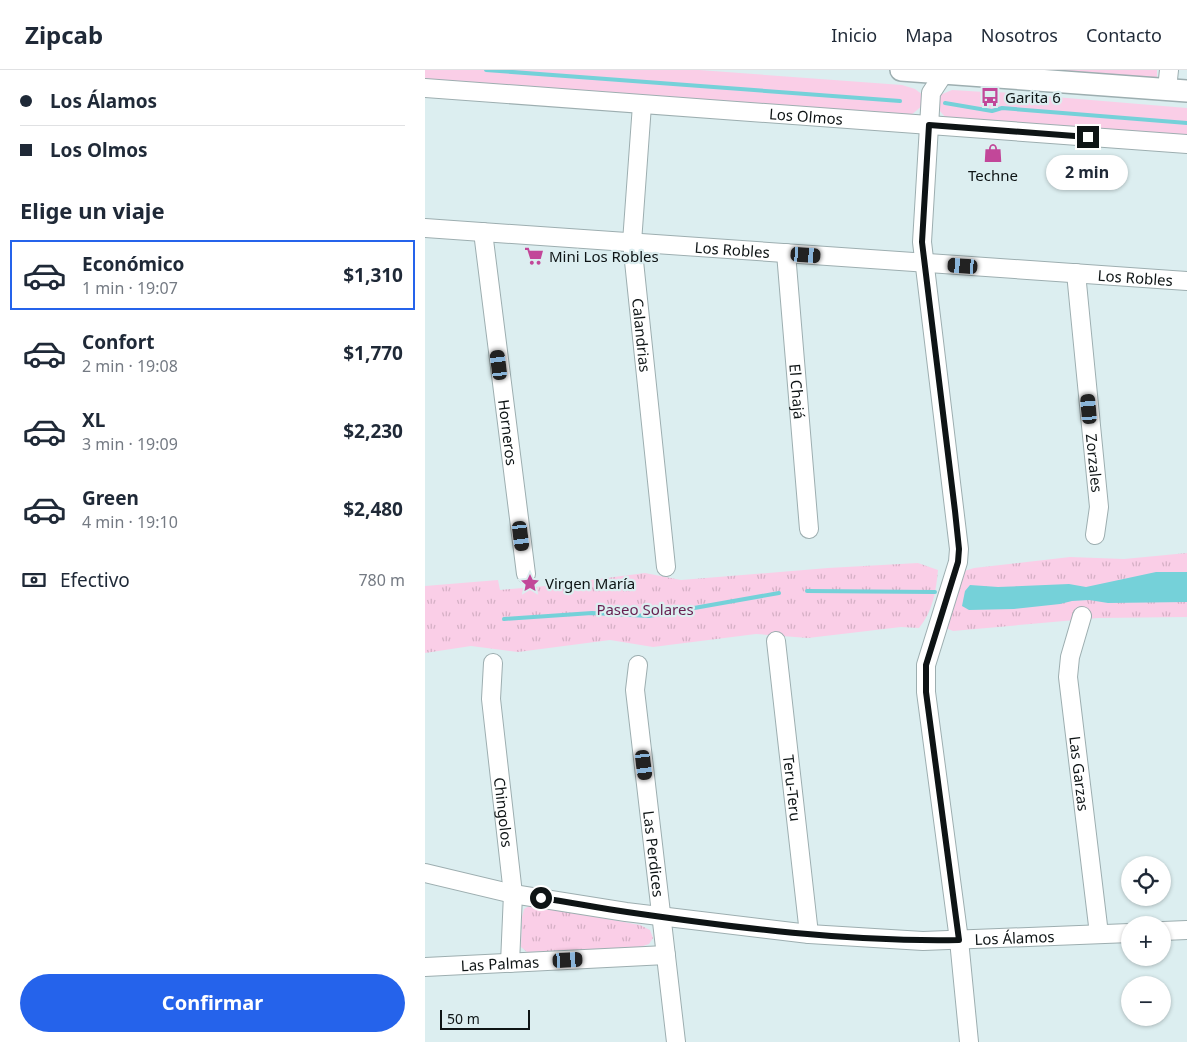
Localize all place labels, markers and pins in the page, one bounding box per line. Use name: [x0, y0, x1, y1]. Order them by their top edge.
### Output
bus stop icon: Garita 6: [979, 86, 1001, 108]
place label: Garita 6: [1005, 87, 1061, 107]
shop icon: Techne: [982, 142, 1004, 164]
place label: Techne: [968, 165, 1018, 185]
supermarket icon: Mini Los Robles: [523, 245, 545, 267]
place label: Mini Los Robles: [549, 246, 659, 266]
place icon: Virgen María: [519, 572, 541, 594]
place label: Virgen María: [545, 573, 635, 593]

